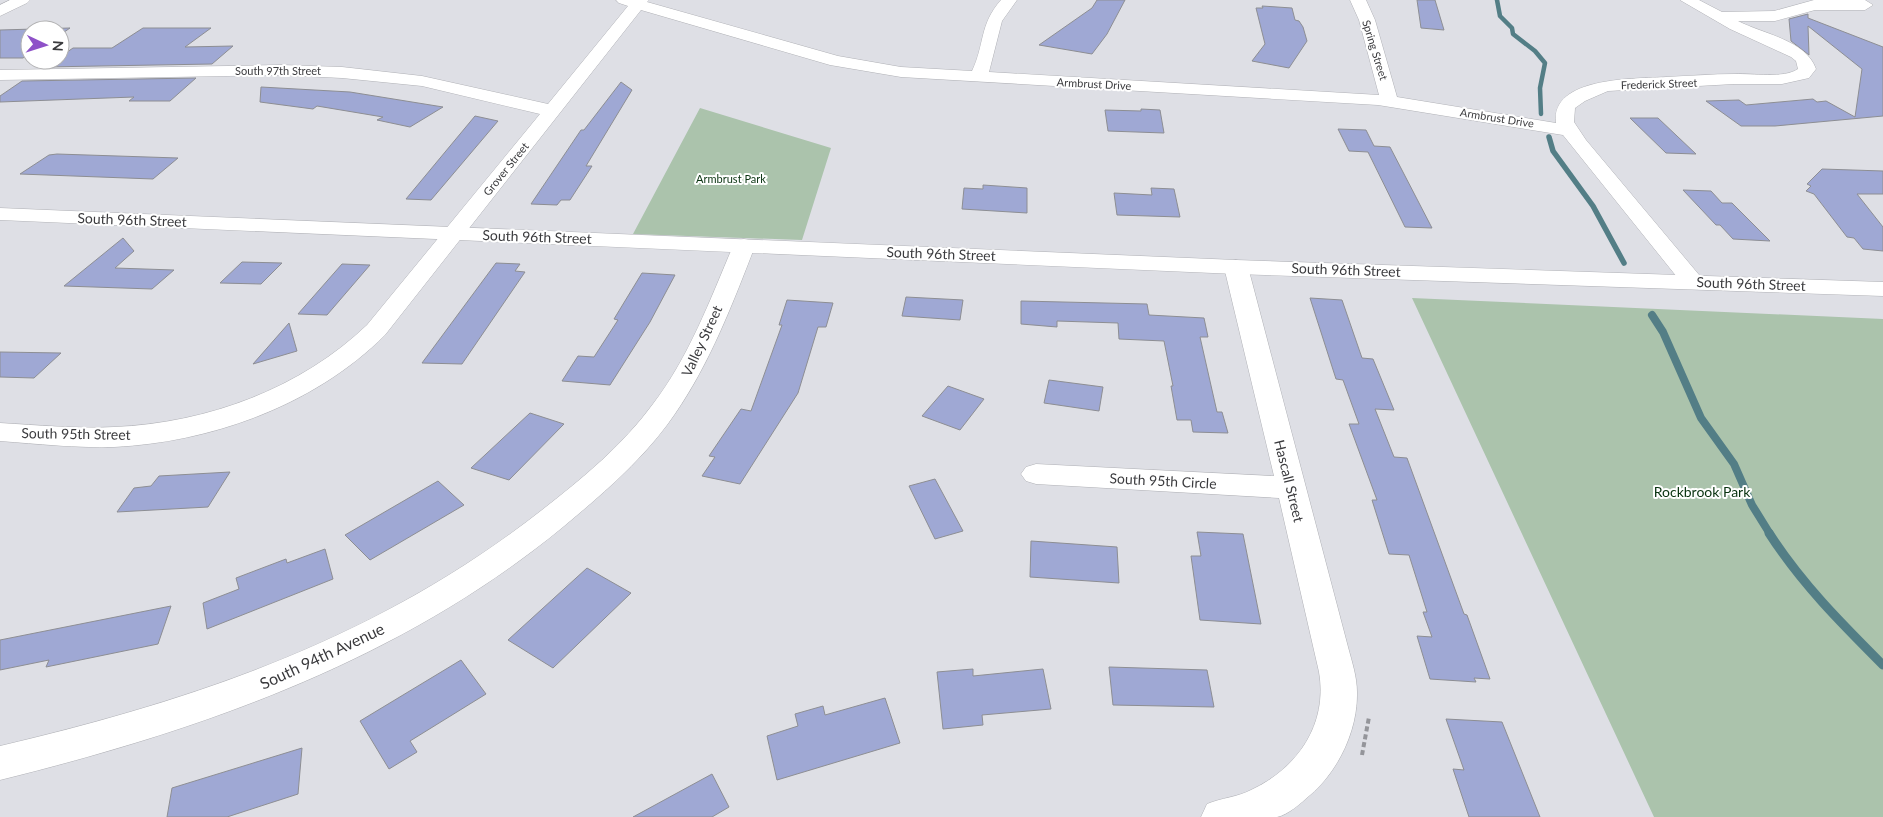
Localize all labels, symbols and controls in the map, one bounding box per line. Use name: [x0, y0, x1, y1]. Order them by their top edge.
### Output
street label: Spring Street: [1360, 18, 1391, 82]
north arrow: [20, 20, 70, 70]
text: N: [50, 40, 67, 52]
street label: South 97th Street: [235, 64, 321, 77]
street label: Armbrust Drive: [1056, 75, 1132, 92]
street label: Frederick Street: [1620, 76, 1698, 91]
street label: Armbrust Drive: [1459, 105, 1535, 130]
street label: Grover Street: [480, 139, 531, 198]
park label: Armbrust Park: [696, 172, 766, 185]
street label: South 96th Street: [77, 209, 187, 230]
street label: South 96th Street: [482, 226, 592, 247]
street label: South 96th Street: [886, 243, 996, 264]
street label: South 96th Street: [1291, 259, 1401, 280]
street label: South 96th Street: [1696, 273, 1806, 294]
street label: Valley Street: [678, 303, 725, 379]
street label: South 95th Street: [21, 424, 131, 443]
street label: Hascall Street: [1271, 438, 1308, 524]
street label: South 95th Circle: [1109, 469, 1217, 492]
park label: Rockbrook Park: [1654, 483, 1751, 500]
street label: South 94th Avenue: [257, 618, 387, 693]

